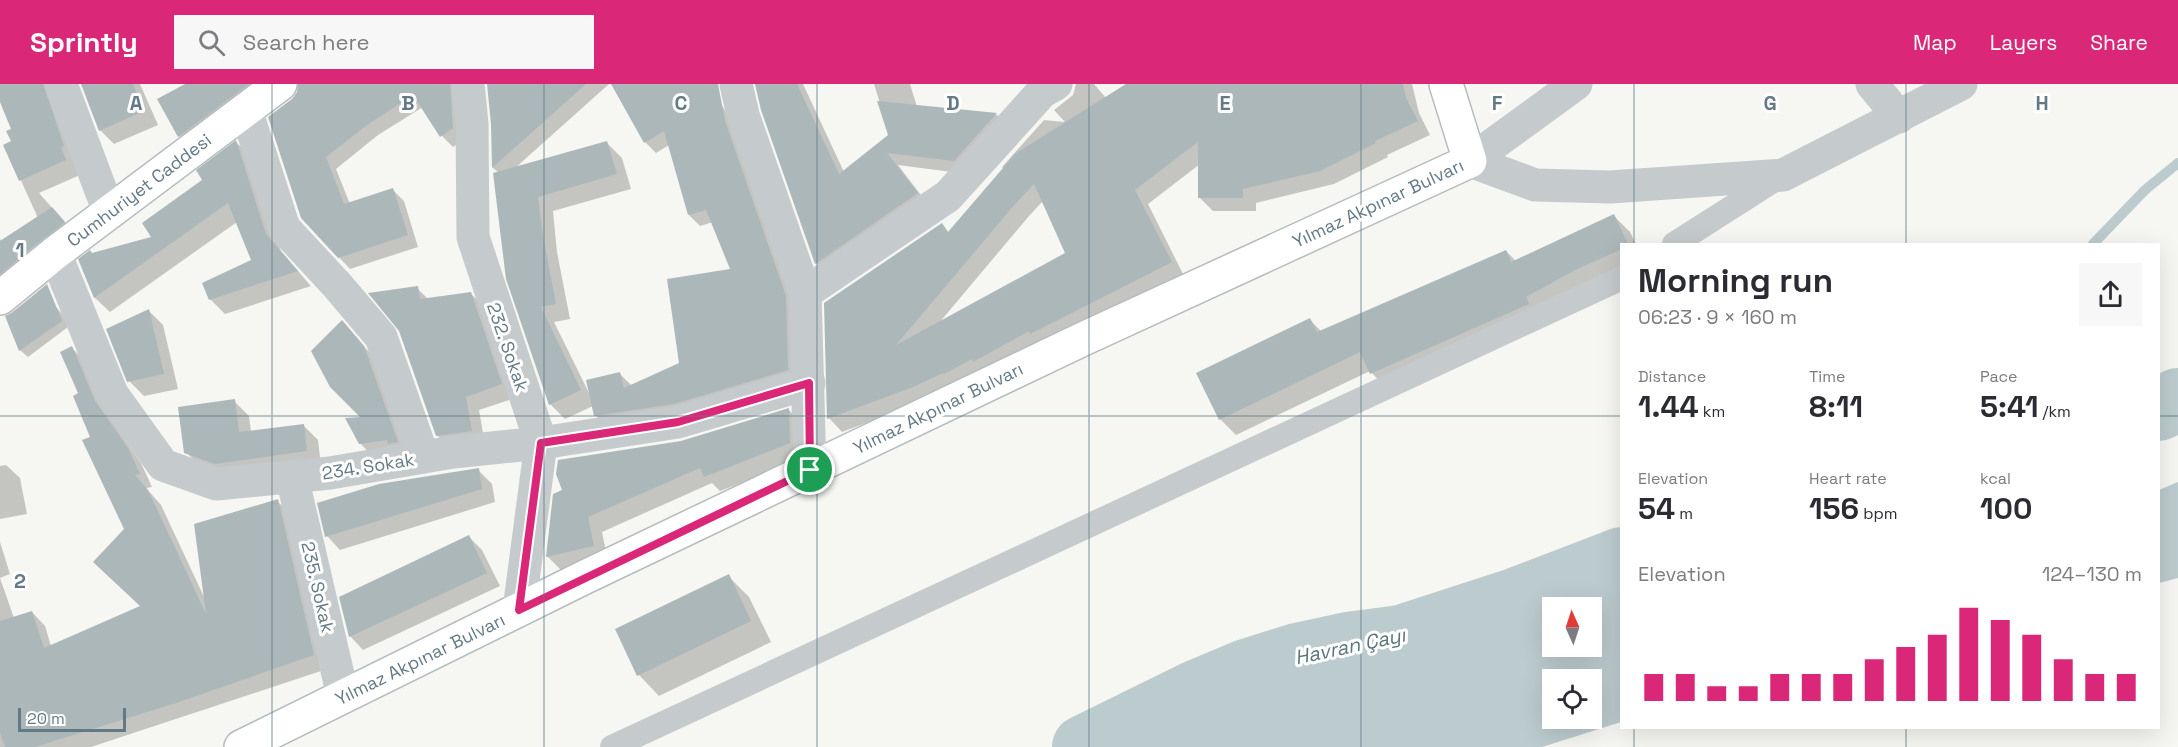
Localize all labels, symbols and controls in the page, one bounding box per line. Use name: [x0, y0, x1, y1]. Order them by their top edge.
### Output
search box: [174, 15, 594, 69]
text: Sprintly: [30, 24, 138, 60]
icon: search: [195, 26, 228, 59]
text: Search here: [243, 28, 370, 56]
text: Map: [1913, 29, 1957, 56]
text: Layers: [1990, 29, 2057, 56]
text: Share: [2090, 29, 2148, 56]
text: A: [130, 90, 143, 116]
text: B: [401, 90, 415, 116]
text: C: [675, 90, 688, 116]
text: D: [946, 90, 960, 116]
text: E: [1219, 90, 1231, 116]
text: F: [1492, 90, 1503, 116]
text: G: [1763, 90, 1777, 116]
text: H: [2035, 90, 2049, 116]
street label: Cumhuriyet Caddesi: [62, 128, 216, 252]
street label: Yılmaz Akpınar Bulvarı: [1289, 153, 1467, 253]
text: 1: [15, 237, 25, 263]
text: Morning run: [1638, 260, 1833, 302]
button: share: [2079, 263, 2142, 326]
street label: 232. Sokak: [482, 299, 534, 395]
text: 06:23 · 9 × 160 m: [1638, 304, 1797, 330]
street label: Yılmaz Akpınar Bulvarı: [849, 357, 1027, 459]
text: Distance: [1638, 366, 1706, 387]
text: Time: [1809, 366, 1845, 387]
text: Pace: [1980, 366, 2017, 387]
text: 1.44: [1638, 387, 1699, 426]
text: 8:11: [1809, 387, 1863, 426]
text: 5:41: [1980, 387, 2038, 426]
text: km: [1699, 401, 1725, 422]
text: /km: [2038, 401, 2071, 422]
pin: [784, 444, 835, 495]
street label: 234. Sokak: [320, 447, 416, 485]
icon: arrive: [793, 453, 826, 486]
text: Elevation: [1638, 468, 1708, 489]
text: Heart rate: [1809, 468, 1887, 489]
text: kcal: [1980, 468, 2011, 489]
text: 54: [1638, 489, 1675, 528]
text: 156: [1809, 489, 1859, 528]
text: 100: [1980, 489, 2032, 528]
text: m: [1675, 503, 1693, 524]
text: bpm: [1859, 503, 1898, 524]
street label: 235. Sokak: [296, 539, 340, 635]
text: Elevation: [1638, 561, 1726, 587]
text: 124–130 m: [2042, 561, 2142, 587]
text: 2: [14, 568, 26, 594]
north arrow: [1542, 597, 1602, 657]
map controls: [1542, 597, 1602, 729]
street label: Yılmaz Akpınar Bulvarı: [331, 608, 509, 710]
water label: Havran Çayı: [1292, 621, 1409, 670]
button: locate: [1542, 669, 1602, 729]
scale bar: [18, 705, 126, 732]
text: 20 m: [27, 708, 65, 729]

